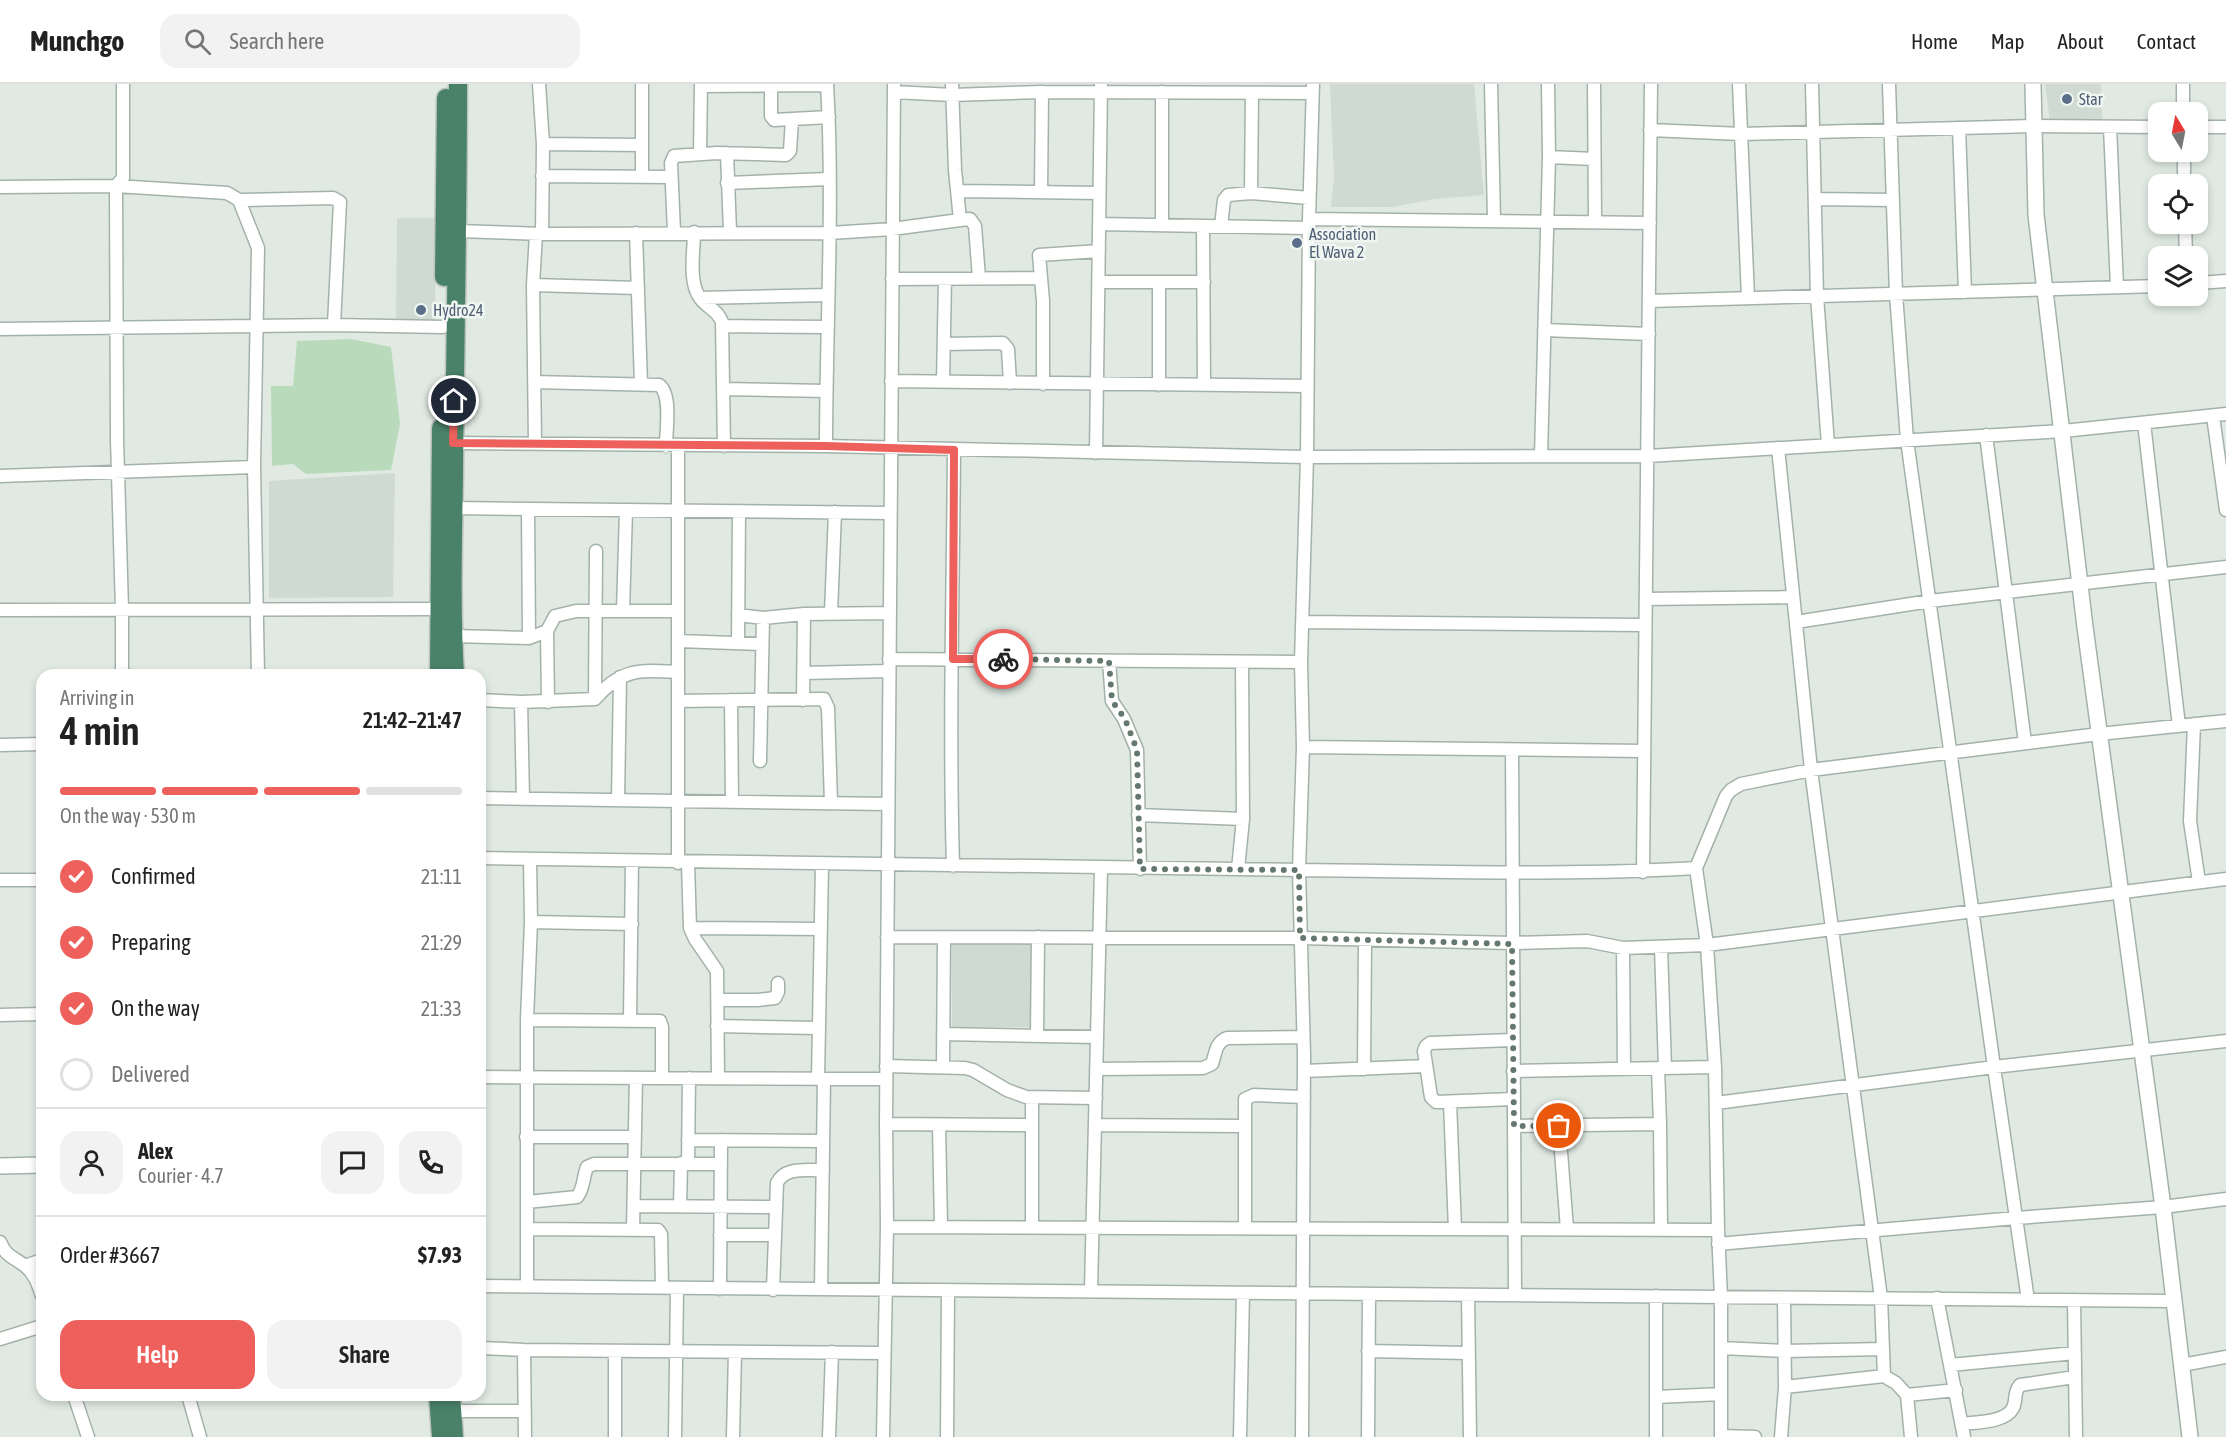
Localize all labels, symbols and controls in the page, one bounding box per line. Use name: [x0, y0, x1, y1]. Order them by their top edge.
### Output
search box: [160, 14, 580, 68]
text: Munchgo: [30, 25, 124, 57]
icon: search: [181, 25, 214, 58]
text: Search here: [229, 28, 324, 54]
text: Home: [1911, 29, 1958, 53]
text: Map: [1991, 29, 2025, 53]
text: About: [2058, 29, 2104, 53]
text: Contact: [2137, 29, 2196, 53]
place label: Star: [2079, 90, 2103, 108]
marker: Star: [2060, 92, 2074, 106]
north arrow: [2148, 102, 2208, 162]
map controls: [2148, 102, 2208, 306]
button: locate: [2148, 174, 2208, 234]
place label: Association El Wava 2: [1309, 225, 1376, 261]
marker: Association El Wava 2: [1290, 236, 1304, 250]
button: layers: [2148, 246, 2208, 306]
place label: Hydro24: [433, 301, 484, 320]
marker: Hydro24: [414, 303, 428, 317]
pin: [428, 375, 479, 426]
icon: home: [437, 384, 470, 417]
courier: [973, 629, 1033, 689]
icon: bike: [987, 643, 1020, 676]
text: Arriving in: [60, 686, 134, 709]
text: 21:42–21:47: [363, 707, 462, 733]
text: 4 min: [60, 709, 140, 753]
text: On the way · 530 m: [60, 804, 196, 827]
icon: check: [60, 860, 93, 893]
text: Confirmed: [111, 863, 196, 889]
text: 21:11: [421, 865, 462, 888]
icon: check: [60, 926, 93, 959]
text: Preparing: [111, 929, 191, 955]
text: 21:29: [421, 931, 462, 954]
icon: check: [60, 992, 93, 1025]
text: On the way: [111, 995, 200, 1021]
text: 21:33: [421, 997, 462, 1020]
text: Delivered: [111, 1061, 190, 1087]
pin: [1533, 1100, 1584, 1151]
icon: bag: [1542, 1109, 1575, 1142]
button: person: [60, 1131, 123, 1194]
button: chat: [321, 1131, 384, 1194]
button: phone: [399, 1131, 462, 1194]
text: Alex: [138, 1138, 173, 1164]
text: Courier · 4.7: [138, 1164, 224, 1187]
text: Order #3667: [60, 1242, 160, 1268]
text: $7.93: [418, 1242, 462, 1268]
button: Help: [60, 1320, 255, 1389]
button: Share: [267, 1320, 462, 1389]

